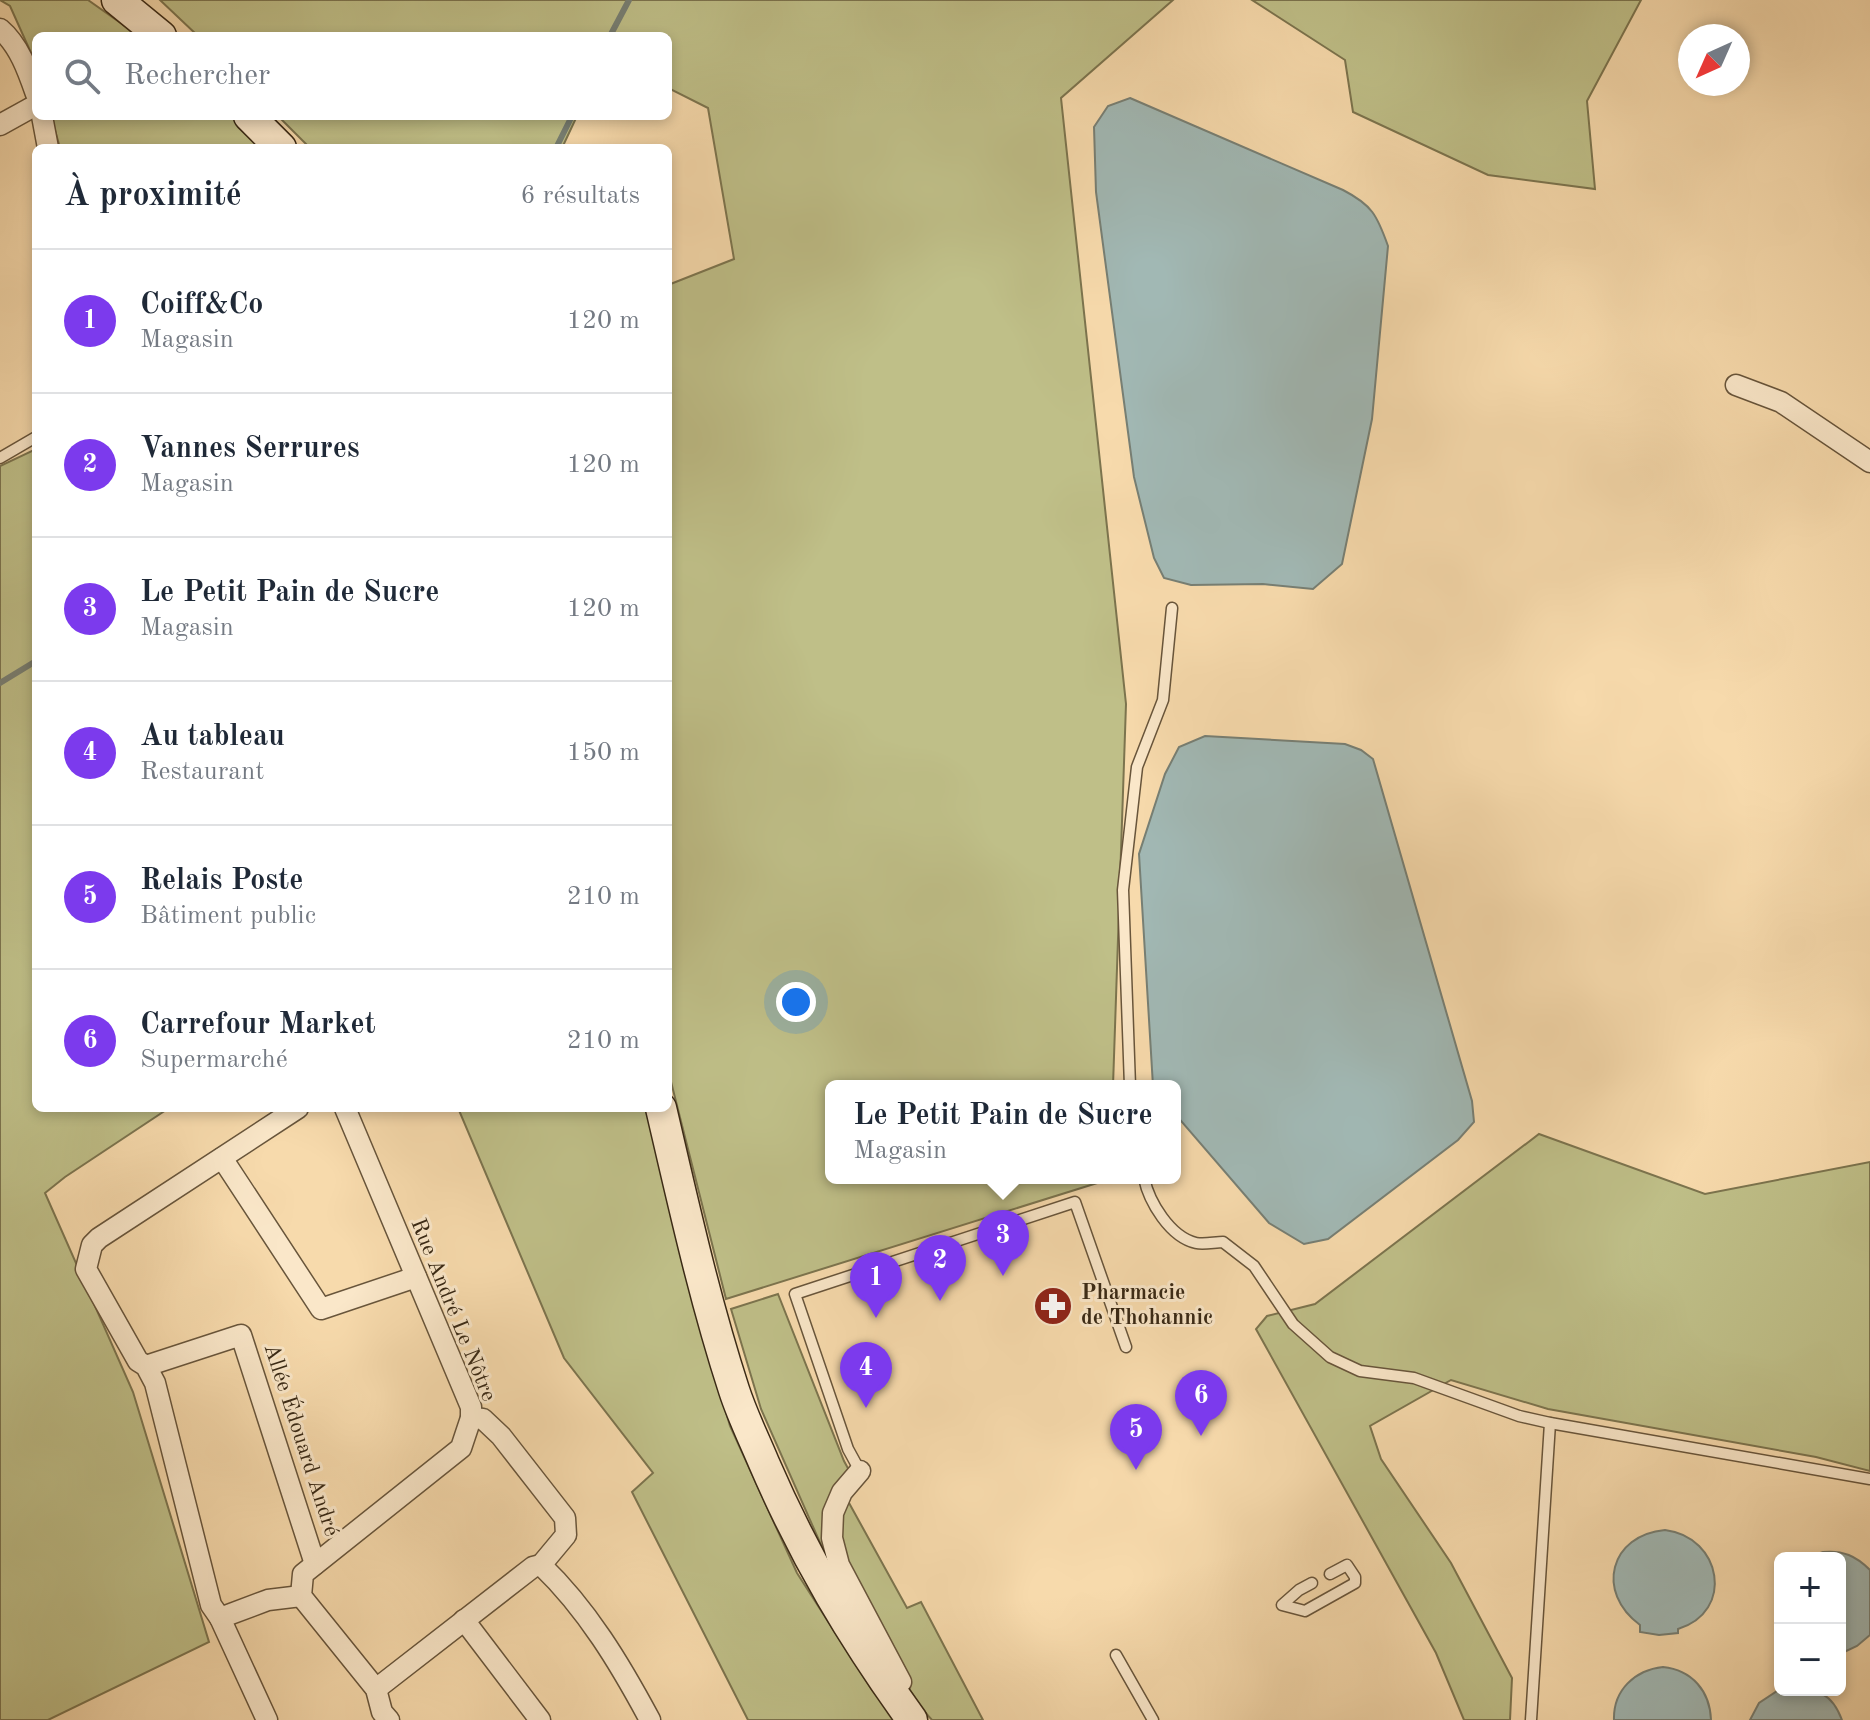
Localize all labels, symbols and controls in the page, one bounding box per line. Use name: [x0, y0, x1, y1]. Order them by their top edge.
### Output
north arrow: [1678, 24, 1750, 96]
search box: [32, 32, 672, 120]
icon: search: [60, 54, 104, 98]
text: Rechercher: [124, 61, 270, 91]
text: À proximité: [64, 179, 242, 213]
text: 6 résultats: [521, 183, 640, 209]
text: Coiff&Co: [140, 290, 263, 320]
text: 1: [82, 308, 98, 334]
text: 120 m: [567, 308, 640, 334]
text: Magasin: [140, 327, 234, 353]
text: Vannes Serrures: [140, 434, 360, 464]
text: 2: [82, 452, 98, 478]
text: 120 m: [567, 452, 640, 478]
text: Magasin: [140, 471, 234, 497]
text: Le Petit Pain de Sucre: [140, 578, 439, 608]
text: 3: [82, 596, 98, 622]
text: 120 m: [567, 596, 640, 622]
text: Magasin: [140, 615, 234, 641]
text: Au tableau: [140, 722, 285, 752]
text: 4: [82, 740, 98, 766]
text: 150 m: [567, 740, 640, 766]
text: Restaurant: [140, 759, 264, 785]
text: Relais Poste: [140, 866, 303, 896]
text: 5: [82, 884, 98, 910]
text: 210 m: [567, 884, 640, 910]
text: Bâtiment public: [140, 903, 316, 929]
your location: [776, 982, 816, 1022]
text: Carrefour Market: [140, 1010, 376, 1040]
text: 6: [82, 1028, 98, 1054]
text: 210 m: [567, 1028, 640, 1054]
text: Supermarché: [140, 1047, 288, 1073]
popup: [825, 1080, 1181, 1184]
text: Le Petit Pain de Sucre: [853, 1101, 1153, 1131]
text: Magasin: [853, 1138, 947, 1164]
pin: 3: [977, 1210, 1029, 1276]
street label: Rue André Le Nôtre: [406, 1215, 500, 1405]
pin: 2: [914, 1235, 966, 1301]
pin: 1: [850, 1252, 902, 1318]
place label: Pharmacie de Thohannic: [1081, 1282, 1213, 1329]
pharmacy icon: Pharmacie de Thohannic: [1032, 1285, 1074, 1327]
street label: Allée Édouard André: [259, 1340, 345, 1539]
pin: 4: [840, 1342, 892, 1408]
pin: 6: [1175, 1370, 1227, 1436]
pin: 5: [1110, 1404, 1162, 1470]
map controls: [1774, 1552, 1846, 1696]
button: +: [1774, 1552, 1846, 1624]
button: −: [1774, 1624, 1846, 1696]

